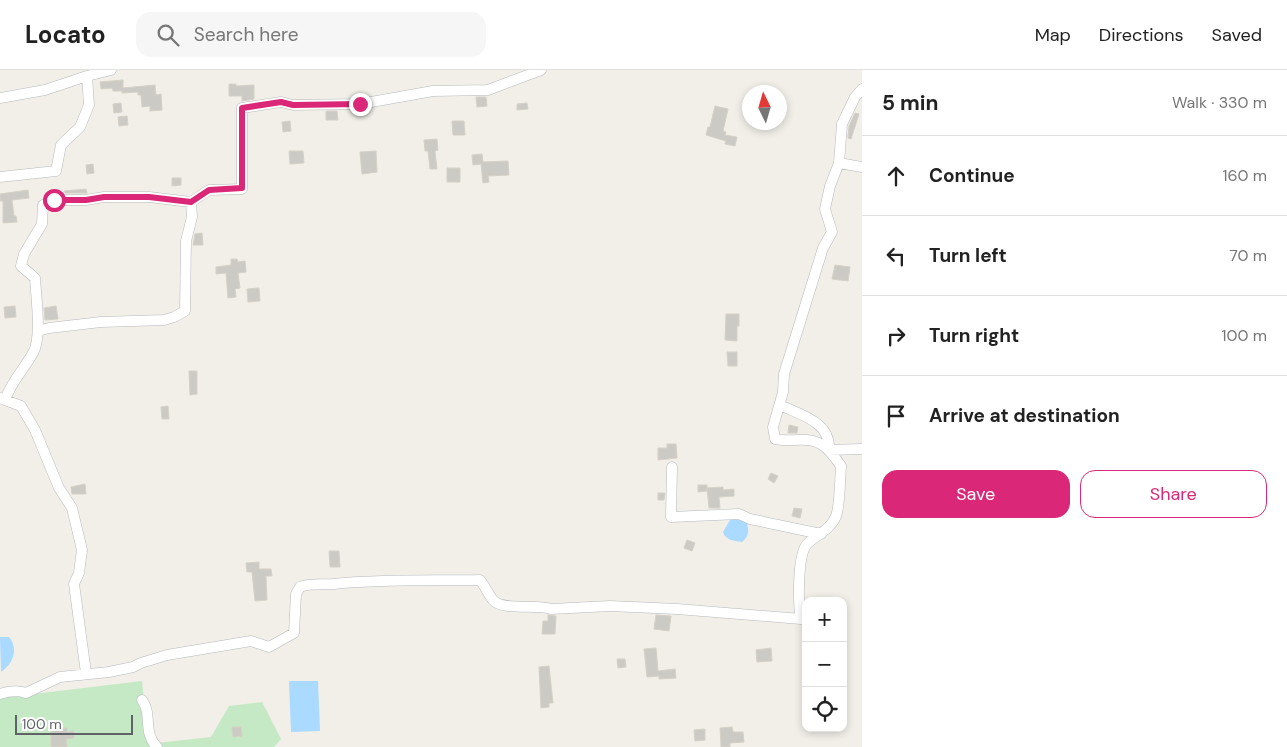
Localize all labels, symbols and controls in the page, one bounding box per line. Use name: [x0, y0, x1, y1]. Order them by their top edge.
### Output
search box: [136, 12, 486, 57]
text: Locato: [25, 19, 106, 50]
icon: search: [154, 21, 182, 49]
text: Search here: [194, 22, 299, 47]
text: Map: [1035, 23, 1071, 47]
text: Directions: [1099, 23, 1184, 47]
text: Saved: [1212, 23, 1262, 47]
north arrow: [742, 85, 787, 130]
text: 5 min: [882, 89, 938, 117]
text: Walk · 330 m: [1172, 92, 1267, 113]
route end: [349, 93, 372, 116]
icon: ahead: [882, 162, 910, 190]
text: Continue: [929, 163, 1015, 188]
text: 160 m: [1223, 165, 1267, 186]
route start: [43, 189, 66, 212]
icon: left: [882, 242, 910, 270]
text: Turn left: [929, 243, 1007, 268]
text: 70 m: [1229, 245, 1267, 266]
icon: right: [882, 322, 910, 350]
text: Turn right: [929, 323, 1019, 348]
text: 100 m: [1222, 325, 1267, 346]
icon: arrive: [882, 402, 910, 430]
text: Arrive at destination: [929, 403, 1120, 428]
button: Save: [882, 470, 1070, 518]
button: Share: [1080, 470, 1267, 518]
map controls: [802, 597, 847, 732]
button: +: [802, 597, 847, 642]
button: −: [802, 642, 847, 687]
button: locate: [802, 687, 847, 732]
scale bar: [15, 712, 132, 735]
text: 100 m: [22, 715, 62, 733]

